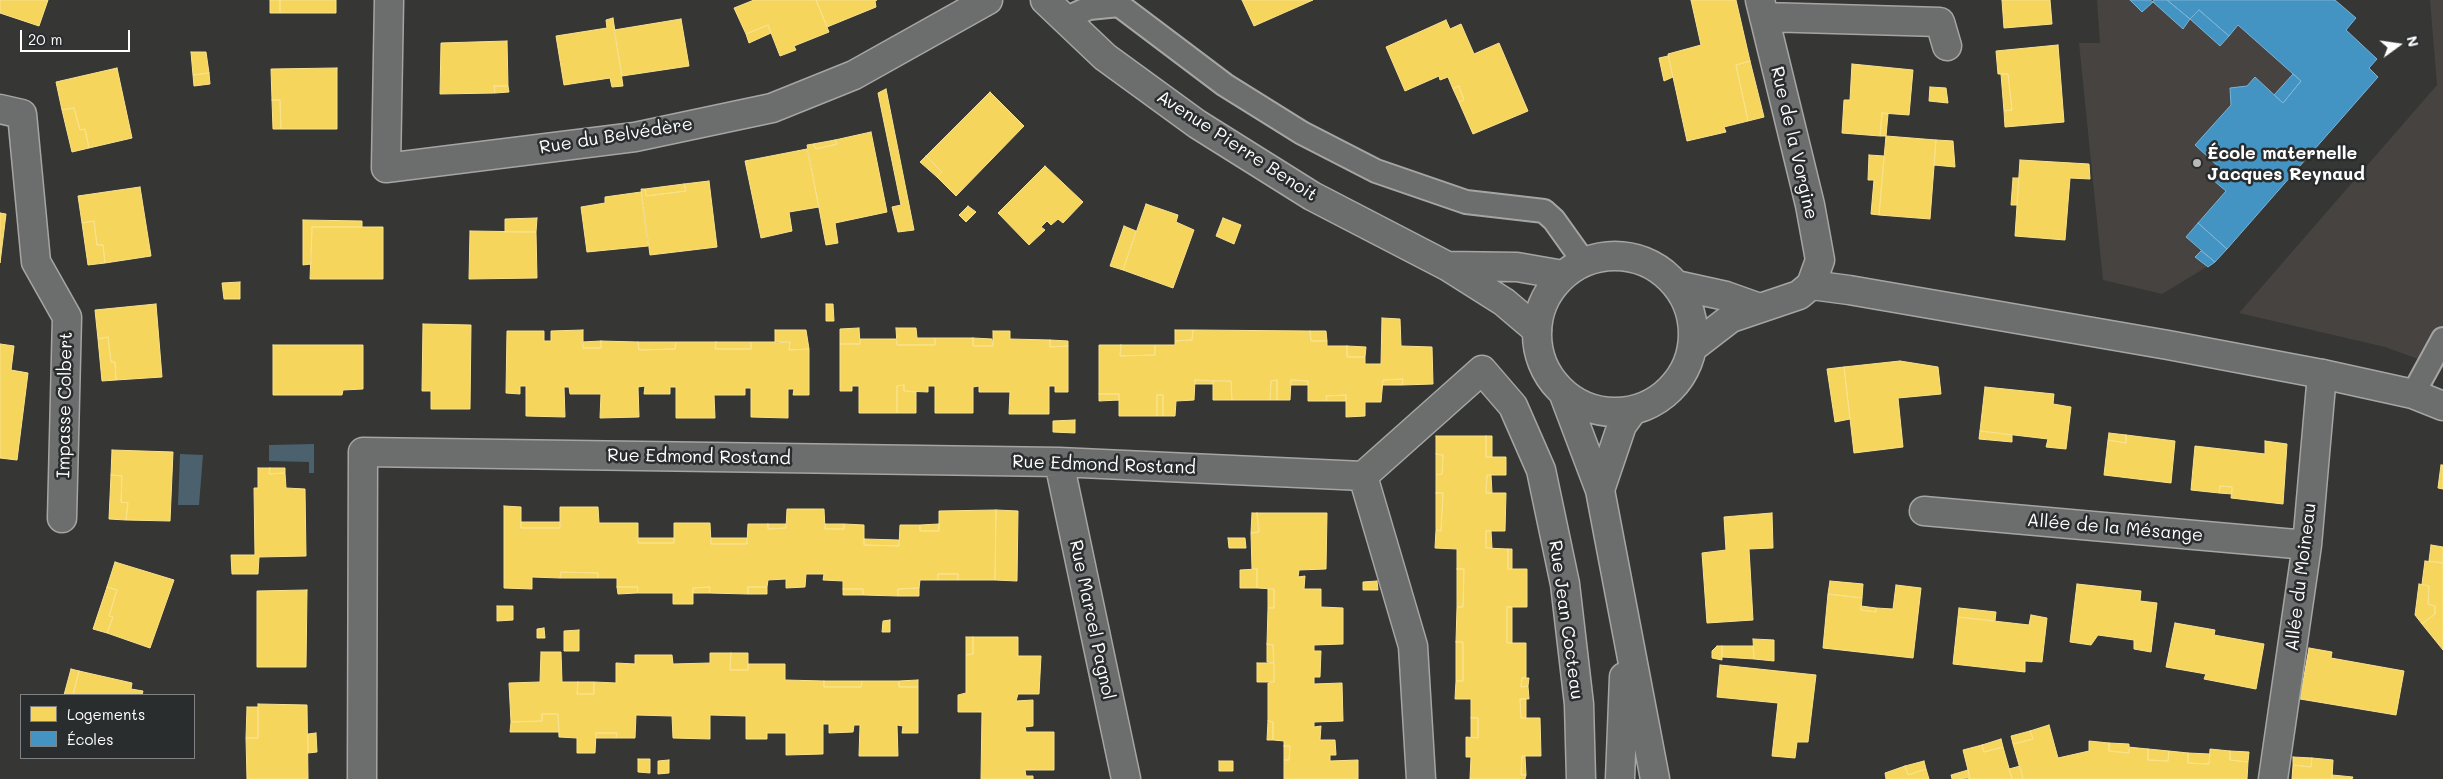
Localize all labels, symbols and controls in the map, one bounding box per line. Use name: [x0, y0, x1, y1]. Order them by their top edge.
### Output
scale bar: [22, 20, 132, 52]
north arrow: [2373, 20, 2423, 70]
text: 20 m: [28, 29, 62, 49]
text: N: [2403, 34, 2424, 49]
street label: Rue de la Vorgine: [1766, 64, 1822, 222]
street label: Avenue Pierre Benoit: [1153, 86, 1321, 206]
street label: Rue du Belvédère: [538, 113, 694, 159]
place label: École maternelle Jacques Reynaud: [2207, 142, 2365, 184]
marker: École maternelle Jacques Reynaud: [2191, 157, 2203, 169]
street label: Impasse Colbert: [53, 332, 77, 478]
street label: Rue Edmond Rostand: [607, 445, 791, 469]
street label: Rue Edmond Rostand: [1012, 451, 1196, 479]
street label: Allée du Moineau: [2281, 502, 2321, 652]
street label: Allée de la Mésange: [2026, 510, 2204, 546]
street label: Rue Marcel Pagnol: [1065, 538, 1119, 702]
street label: Rue Jean Cocteau: [1544, 539, 1588, 701]
legend: [20, 694, 195, 759]
text: Logements: [67, 704, 145, 724]
text: Écoles: [67, 729, 114, 749]

